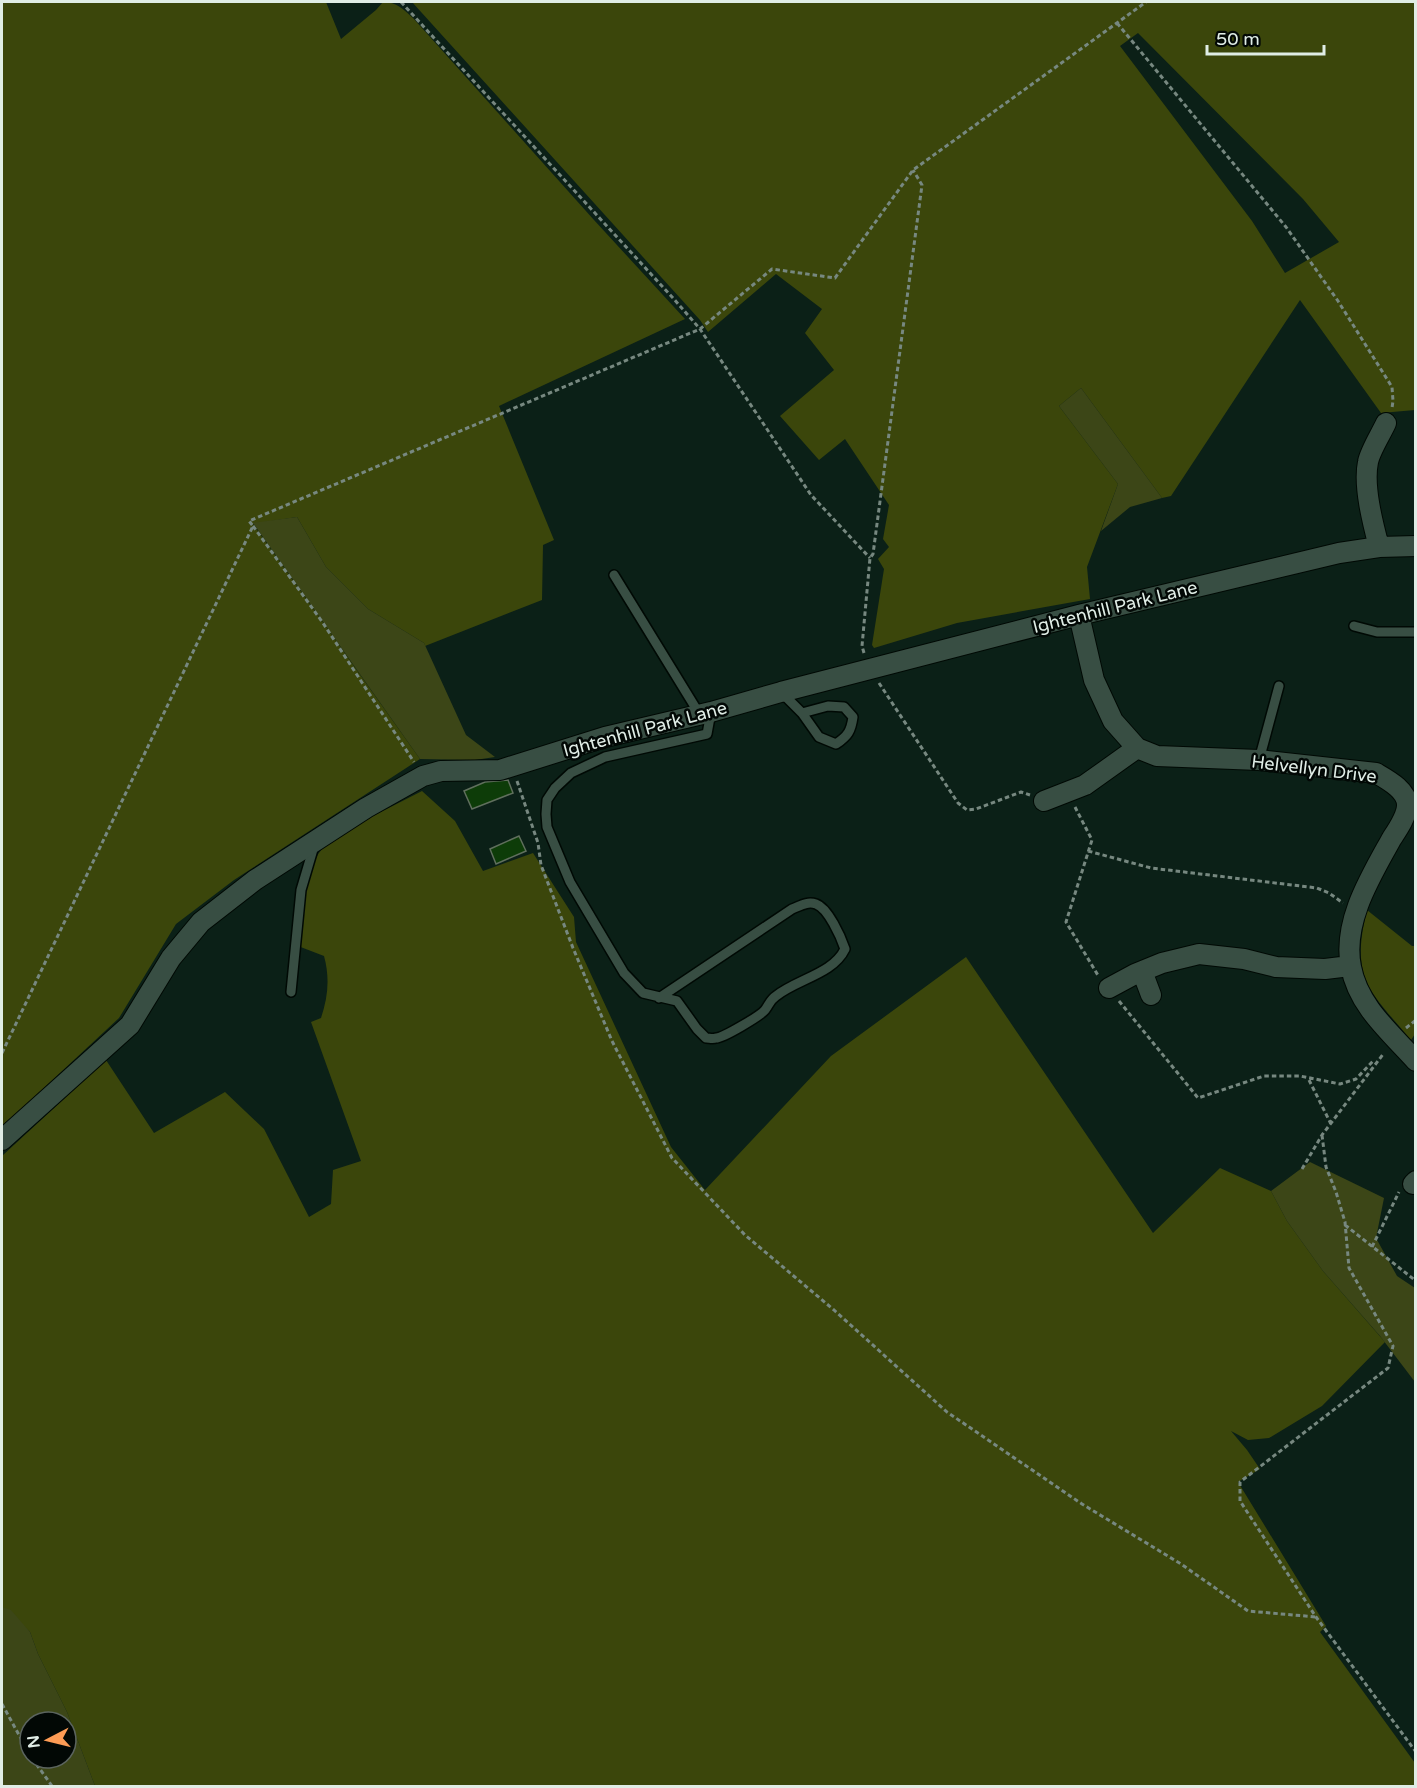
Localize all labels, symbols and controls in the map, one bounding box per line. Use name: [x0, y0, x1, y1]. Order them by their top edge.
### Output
scale bar: [1207, 18, 1324, 56]
text: 50 m: [1216, 28, 1260, 50]
street label: Ightenhill Park Lane: [1030, 576, 1200, 638]
street label: Ightenhill Park Lane: [561, 697, 729, 761]
street label: Helvellyn Drive: [1250, 750, 1378, 788]
north arrow: [18, 1710, 78, 1770]
text: N: [23, 1734, 45, 1749]

